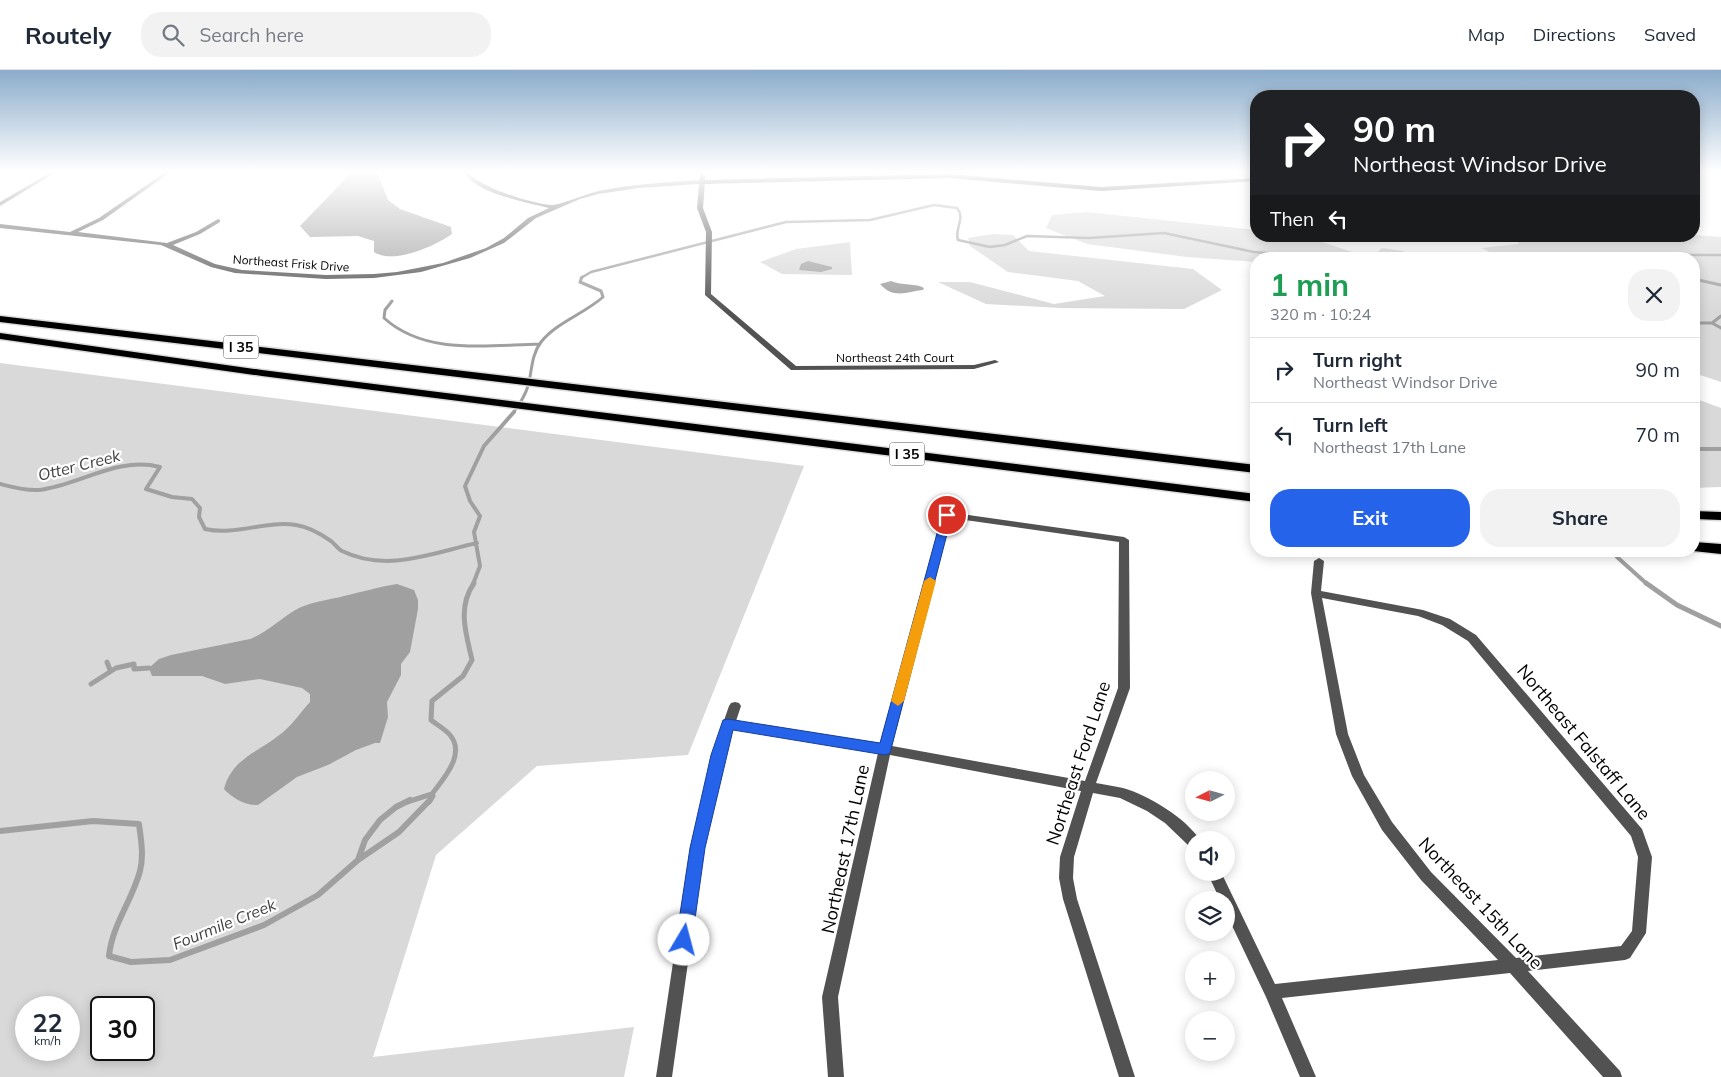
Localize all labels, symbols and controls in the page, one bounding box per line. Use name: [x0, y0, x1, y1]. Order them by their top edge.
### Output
search box: [141, 12, 491, 57]
text: Routely: [25, 20, 111, 50]
icon: search: [159, 21, 187, 49]
text: Search here: [199, 23, 304, 47]
text: Map: [1468, 23, 1505, 46]
text: Directions: [1533, 23, 1616, 46]
text: Saved: [1644, 23, 1696, 46]
text: 90 m: [1353, 107, 1436, 151]
icon: right: [1270, 110, 1335, 175]
text: Northeast Windsor Drive: [1353, 150, 1607, 178]
icon: left: [1324, 205, 1352, 233]
text: Then: [1270, 207, 1314, 231]
street label: Northeast Frisk Drive: [232, 251, 350, 275]
text: 1 min: [1270, 266, 1349, 304]
button: close: [1628, 269, 1680, 321]
text: 320 m · 10:24: [1270, 304, 1371, 324]
road number: I 35: [224, 336, 258, 358]
text: Turn right: [1313, 348, 1402, 372]
street label: Northeast 24th Court: [836, 350, 954, 365]
icon: right: [1270, 356, 1298, 384]
text: 90 m: [1636, 358, 1680, 382]
text: Northeast Windsor Drive: [1313, 372, 1498, 392]
text: Turn left: [1313, 413, 1388, 437]
icon: left: [1270, 421, 1298, 449]
text: 70 m: [1636, 423, 1680, 447]
text: Northeast 17th Lane: [1313, 437, 1466, 457]
road number: I 35: [890, 442, 924, 466]
water label: Otter Creek: [36, 445, 123, 485]
button: Exit: [1270, 489, 1470, 547]
button: Share: [1480, 489, 1680, 547]
pin: [926, 494, 968, 536]
icon: arrive: [933, 501, 961, 529]
street label: Northeast Falstaff Lane: [1512, 659, 1656, 825]
street label: Northeast Ford Lane: [1041, 678, 1115, 848]
street label: Northeast 17th Lane: [816, 762, 874, 936]
north arrow: [1185, 771, 1235, 821]
map controls: [1185, 771, 1235, 1061]
button: sound: [1185, 831, 1235, 881]
street label: Northeast 15th Lane: [1414, 832, 1548, 974]
button: layers: [1185, 891, 1235, 941]
water label: Fourmile Creek: [169, 894, 279, 954]
position arrow: [657, 913, 709, 965]
button: +: [1185, 951, 1235, 1001]
speed limit sign: 30: [90, 996, 155, 1061]
text: 22: [32, 1007, 63, 1038]
button: −: [1185, 1011, 1235, 1061]
text: km/h: [34, 1033, 61, 1048]

